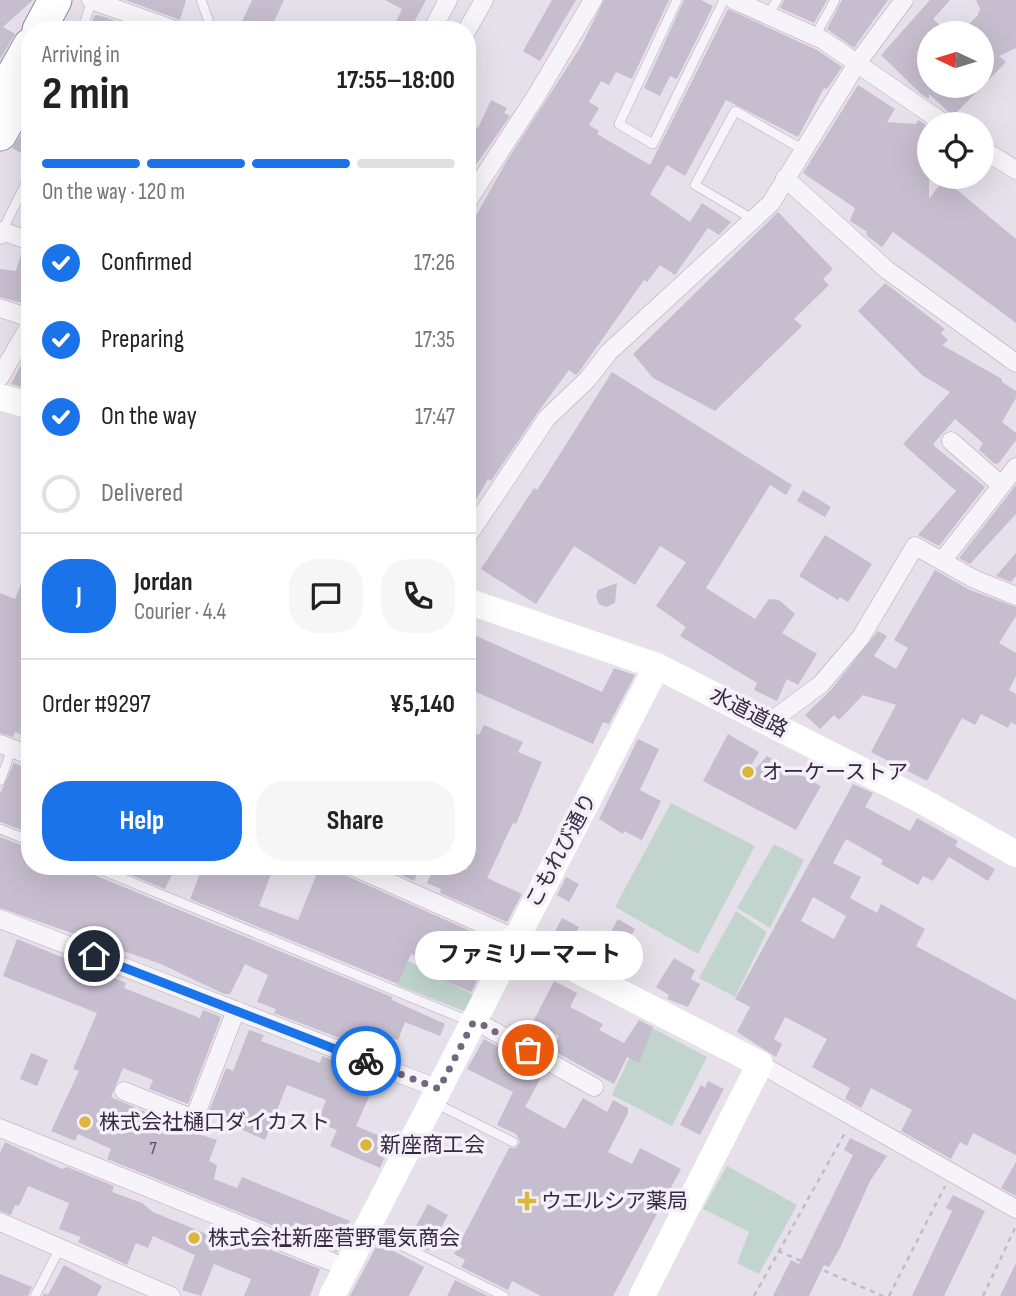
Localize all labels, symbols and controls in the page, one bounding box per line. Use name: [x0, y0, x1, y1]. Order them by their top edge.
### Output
north arrow: [917, 21, 994, 98]
map controls: [917, 21, 994, 189]
text: Arriving in: [42, 41, 120, 69]
text: 17:55–18:00: [337, 65, 455, 96]
text: 2 min: [42, 67, 130, 122]
button: locate: [917, 112, 994, 189]
text: On the way · 120 m: [42, 178, 185, 206]
icon: check: [42, 244, 80, 282]
text: Confirmed: [101, 247, 192, 278]
text: 17:26: [414, 249, 455, 277]
icon: check: [42, 321, 80, 359]
text: Preparing: [101, 324, 184, 355]
text: 17:35: [415, 326, 455, 354]
icon: check: [42, 398, 80, 436]
text: On the way: [101, 401, 197, 432]
text: 17:47: [415, 403, 455, 431]
text: Delivered: [101, 478, 183, 509]
button: chat: [289, 559, 363, 633]
button: phone: [381, 559, 455, 633]
text: Jordan: [134, 567, 192, 598]
text: J: [76, 581, 82, 612]
text: Courier · 4.4: [134, 598, 226, 626]
street label: 水道道路: [706, 682, 792, 743]
text: Order #9297: [42, 689, 151, 720]
text: ¥5,140: [389, 689, 455, 720]
place label: オーケーストア: [762, 760, 908, 785]
marker: オーケーストア: [740, 764, 756, 780]
button: Help: [42, 781, 242, 861]
button: Share: [256, 781, 455, 861]
street label: こもれび通り: [521, 789, 602, 912]
pin: [64, 926, 124, 986]
callout: ファミリーマート: [414, 931, 642, 980]
icon: home: [75, 937, 113, 975]
text: ファミリーマート: [437, 941, 621, 969]
pin: [498, 1020, 558, 1080]
courier: [331, 1026, 401, 1096]
icon: bag: [509, 1031, 547, 1069]
icon: bike: [347, 1042, 385, 1080]
place label: 株式会社樋口ダイカスト: [99, 1110, 330, 1135]
marker: 株式会社樋口ダイカスト: [77, 1114, 93, 1130]
place label: 新座商工会: [380, 1133, 485, 1158]
marker: 新座商工会: [358, 1137, 374, 1153]
house number: 7: [149, 1138, 157, 1159]
place label: ウエルシア薬局: [541, 1189, 688, 1214]
marker: ウエルシア薬局: [519, 1193, 535, 1209]
place label: 株式会社新座菅野電気商会: [208, 1226, 460, 1251]
marker: 株式会社新座菅野電気商会: [186, 1230, 202, 1246]

